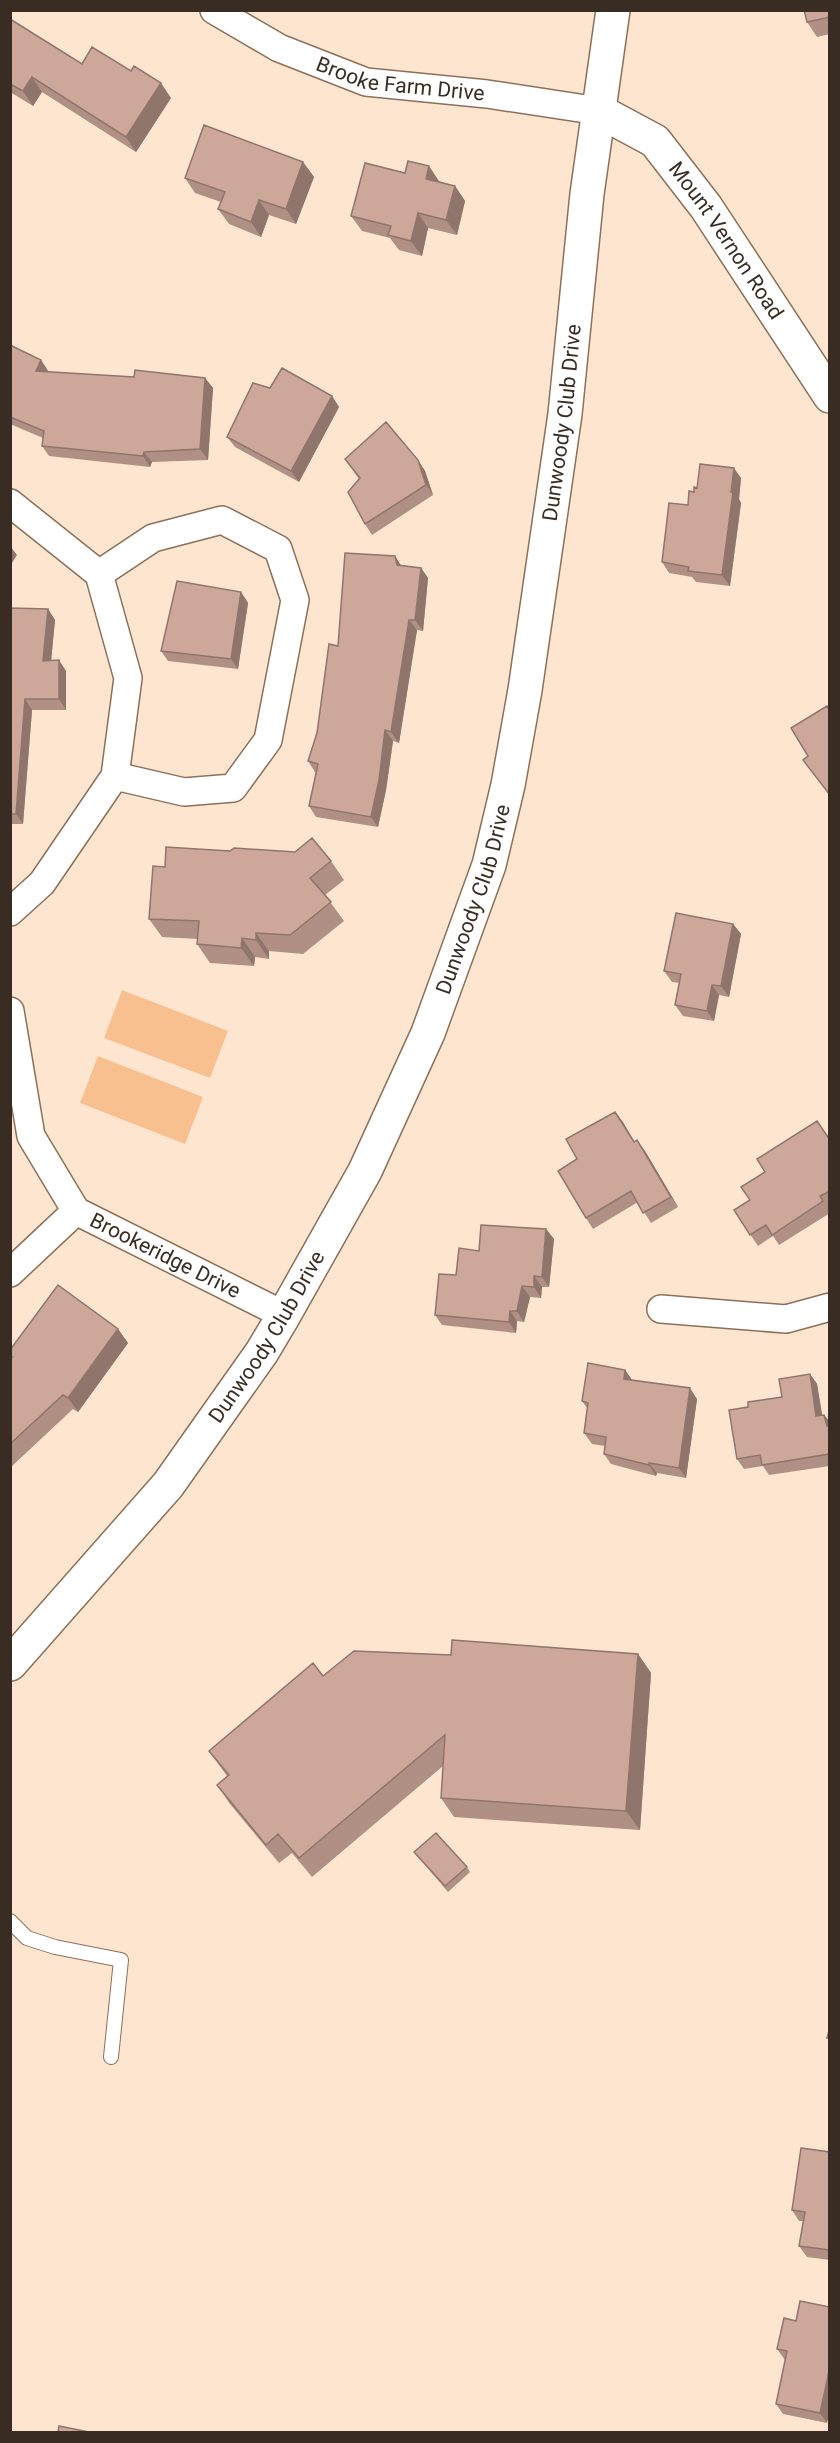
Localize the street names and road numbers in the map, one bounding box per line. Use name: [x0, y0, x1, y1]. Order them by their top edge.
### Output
street label: Brooke Farm Drive: [313, 52, 486, 106]
street label: Mount Vernon Road: [664, 157, 788, 324]
street label: Dunwoody Club Drive: [538, 323, 586, 523]
street label: Dunwoody Club Drive: [431, 802, 515, 997]
street label: Brookeridge Drive: [86, 1208, 244, 1303]
street label: Dunwoody Club Drive: [204, 1247, 330, 1427]

